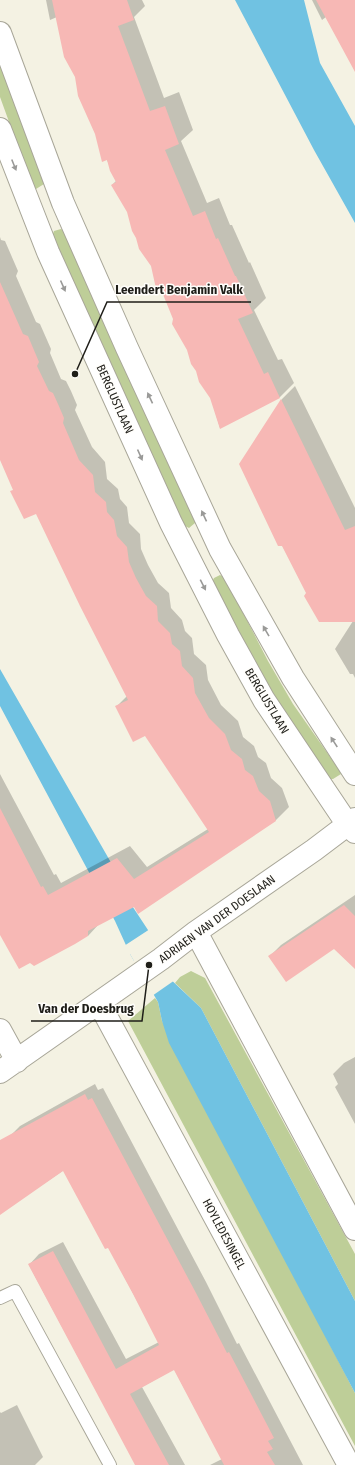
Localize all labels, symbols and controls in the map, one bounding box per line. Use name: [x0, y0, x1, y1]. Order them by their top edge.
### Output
one-way arrow: [11, 160, 17, 172]
callout: Leendert Benjamin Valk: [107, 277, 251, 302]
one-way arrow: [60, 280, 66, 291]
text: Leendert Benjamin Valk: [115, 282, 243, 297]
street label: BERGLUSTLAAN: [94, 362, 136, 436]
one-way arrow: [147, 393, 153, 404]
one-way arrow: [138, 449, 144, 461]
one-way arrow: [201, 510, 207, 522]
one-way arrow: [200, 579, 206, 590]
one-way arrow: [262, 625, 269, 637]
street label: BERGLUSTLAAN: [242, 666, 292, 736]
one-way arrow: [330, 736, 338, 747]
street label: ADRIAEN VAN DER DOESLAAN: [156, 872, 278, 966]
callout: Van der Doesbrug: [31, 996, 142, 1021]
text: Van der Doesbrug: [37, 1001, 134, 1016]
street label: HOYLEDESINGEL: [199, 1196, 249, 1272]

